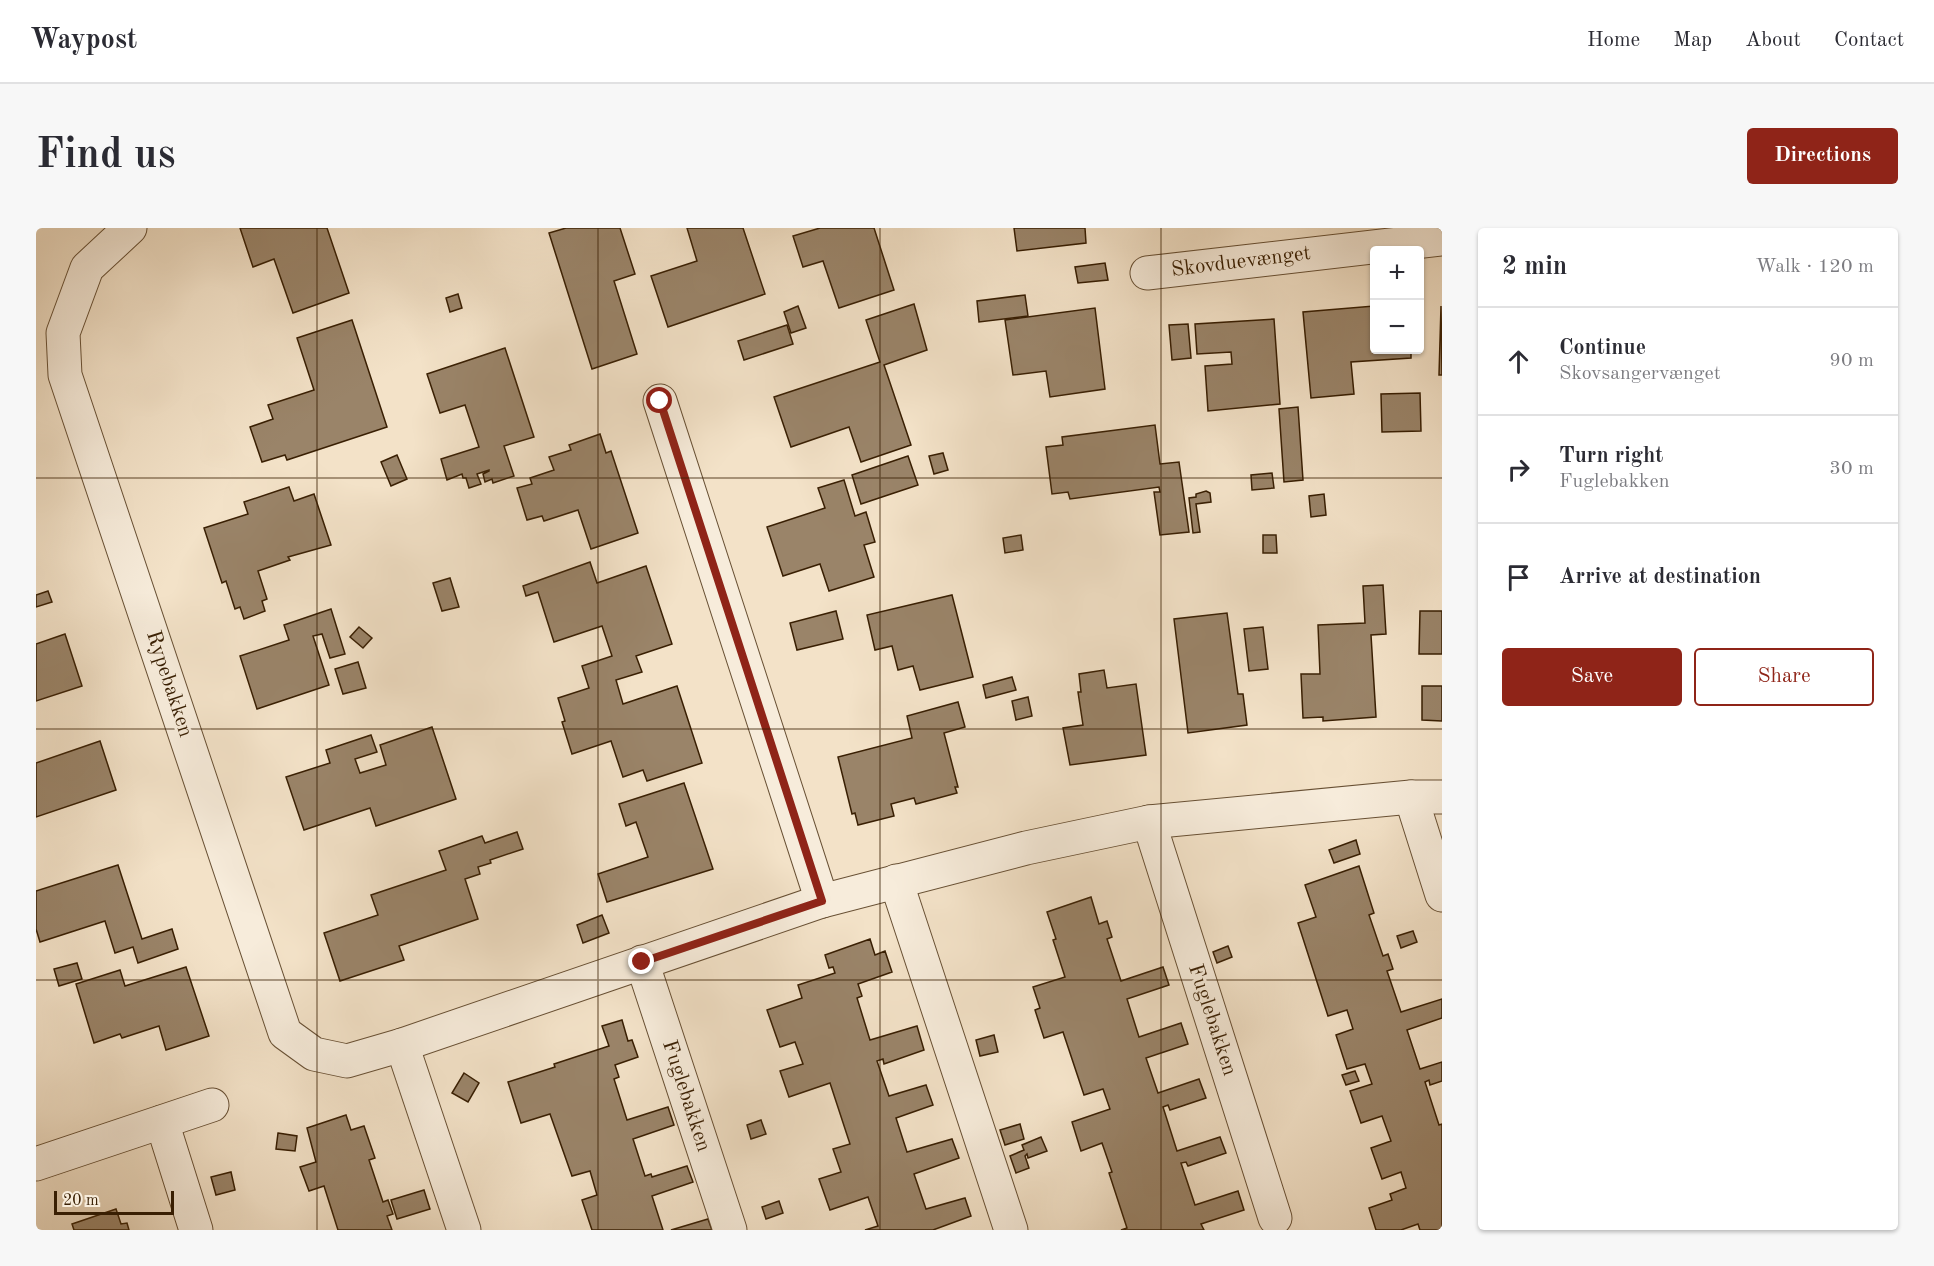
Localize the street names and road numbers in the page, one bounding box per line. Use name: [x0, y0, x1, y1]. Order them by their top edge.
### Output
street label: Skovduevænget: [1170, 243, 1312, 281]
street label: Rypebakken: [142, 628, 196, 740]
street label: Fuglebakken: [1184, 962, 1240, 1078]
street label: Fuglebakken: [658, 1038, 714, 1154]

